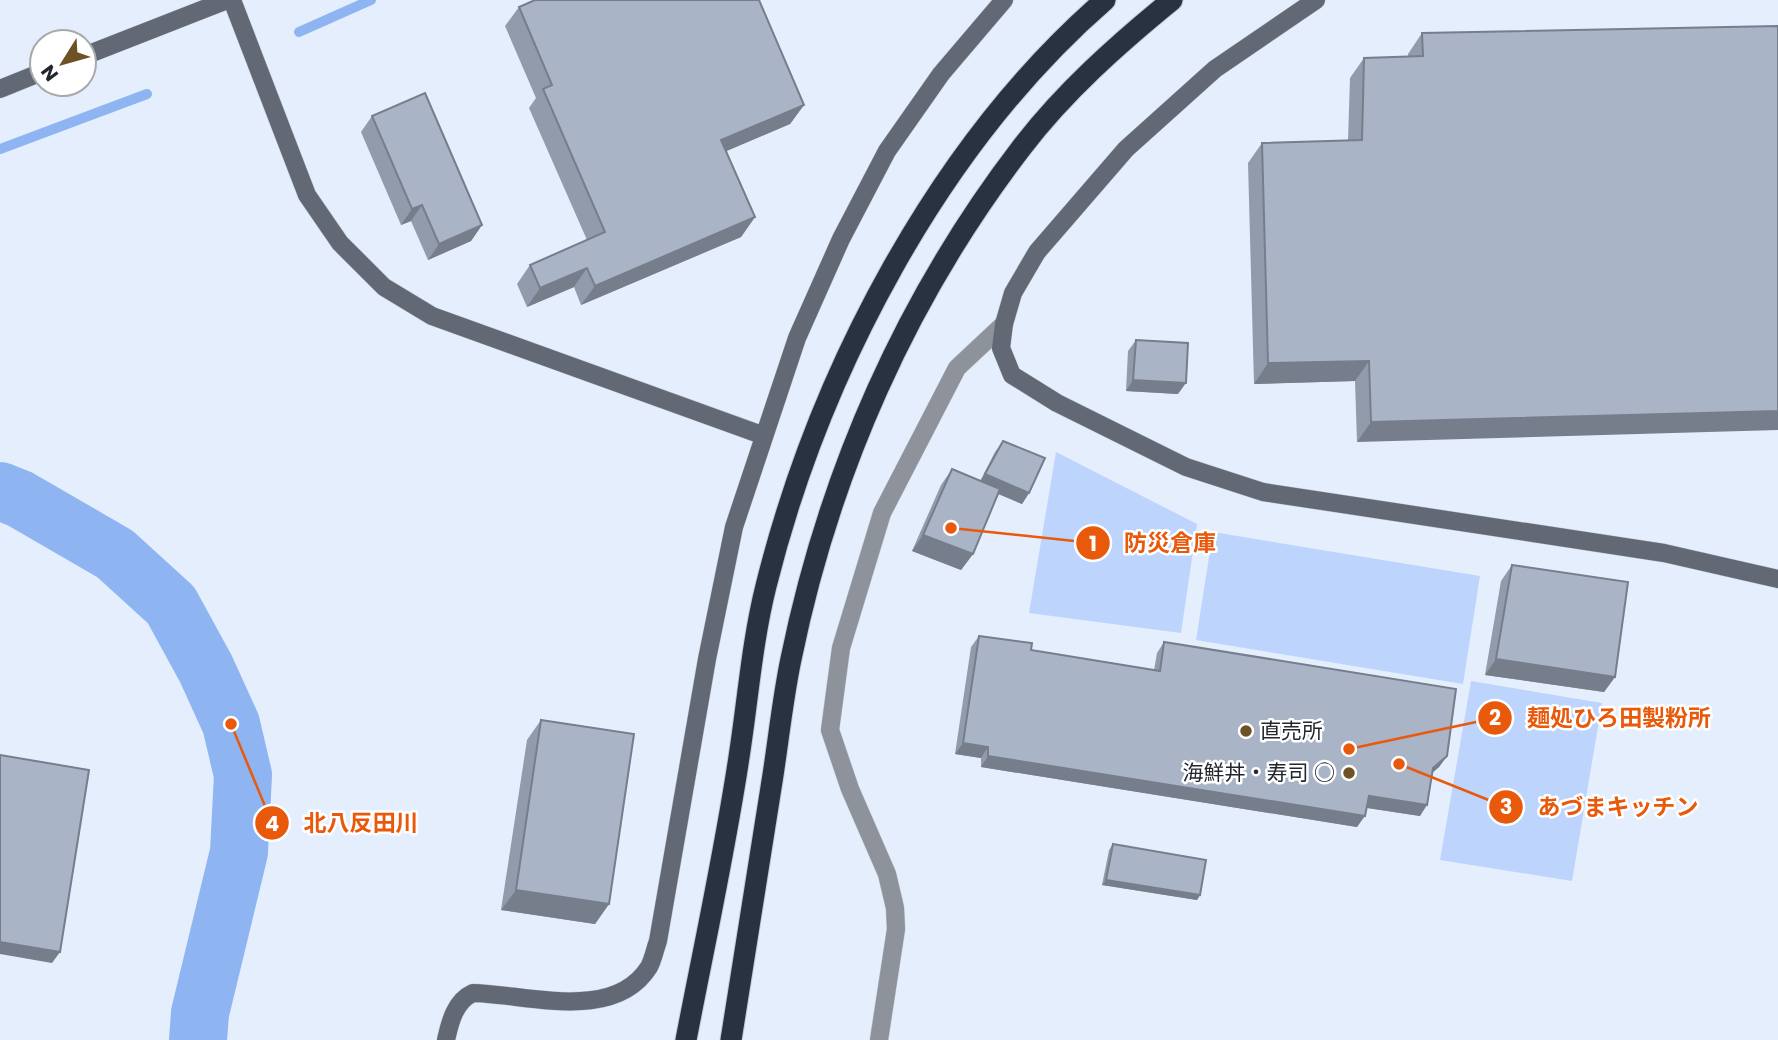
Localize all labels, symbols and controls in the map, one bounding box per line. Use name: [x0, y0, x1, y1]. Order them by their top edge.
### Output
north arrow: [28, 28, 98, 98]
text: N: [35, 59, 65, 87]
callout: 防災倉庫: [1075, 521, 1230, 565]
text: 防災倉庫: [1124, 527, 1216, 559]
text: 1: [1089, 529, 1097, 558]
callout: 麺処ひろ田製粉所: [1478, 696, 1725, 740]
text: 麺処ひろ田製粉所: [1527, 702, 1711, 734]
text: 2: [1489, 703, 1501, 732]
place label: 直売所: [1260, 716, 1323, 745]
marker: 直売所: [1238, 723, 1254, 739]
place label: 海鮮丼・寿司 ○: [1182, 758, 1335, 787]
marker: 海鮮丼・寿司 ○: [1341, 765, 1357, 781]
callout: あづまキッチン: [1488, 785, 1712, 829]
text: あづまキッチン: [1538, 791, 1699, 823]
text: 3: [1500, 792, 1512, 821]
callout: 北八反田川: [254, 801, 432, 845]
text: 北八反田川: [304, 807, 419, 839]
text: 4: [265, 809, 279, 838]

